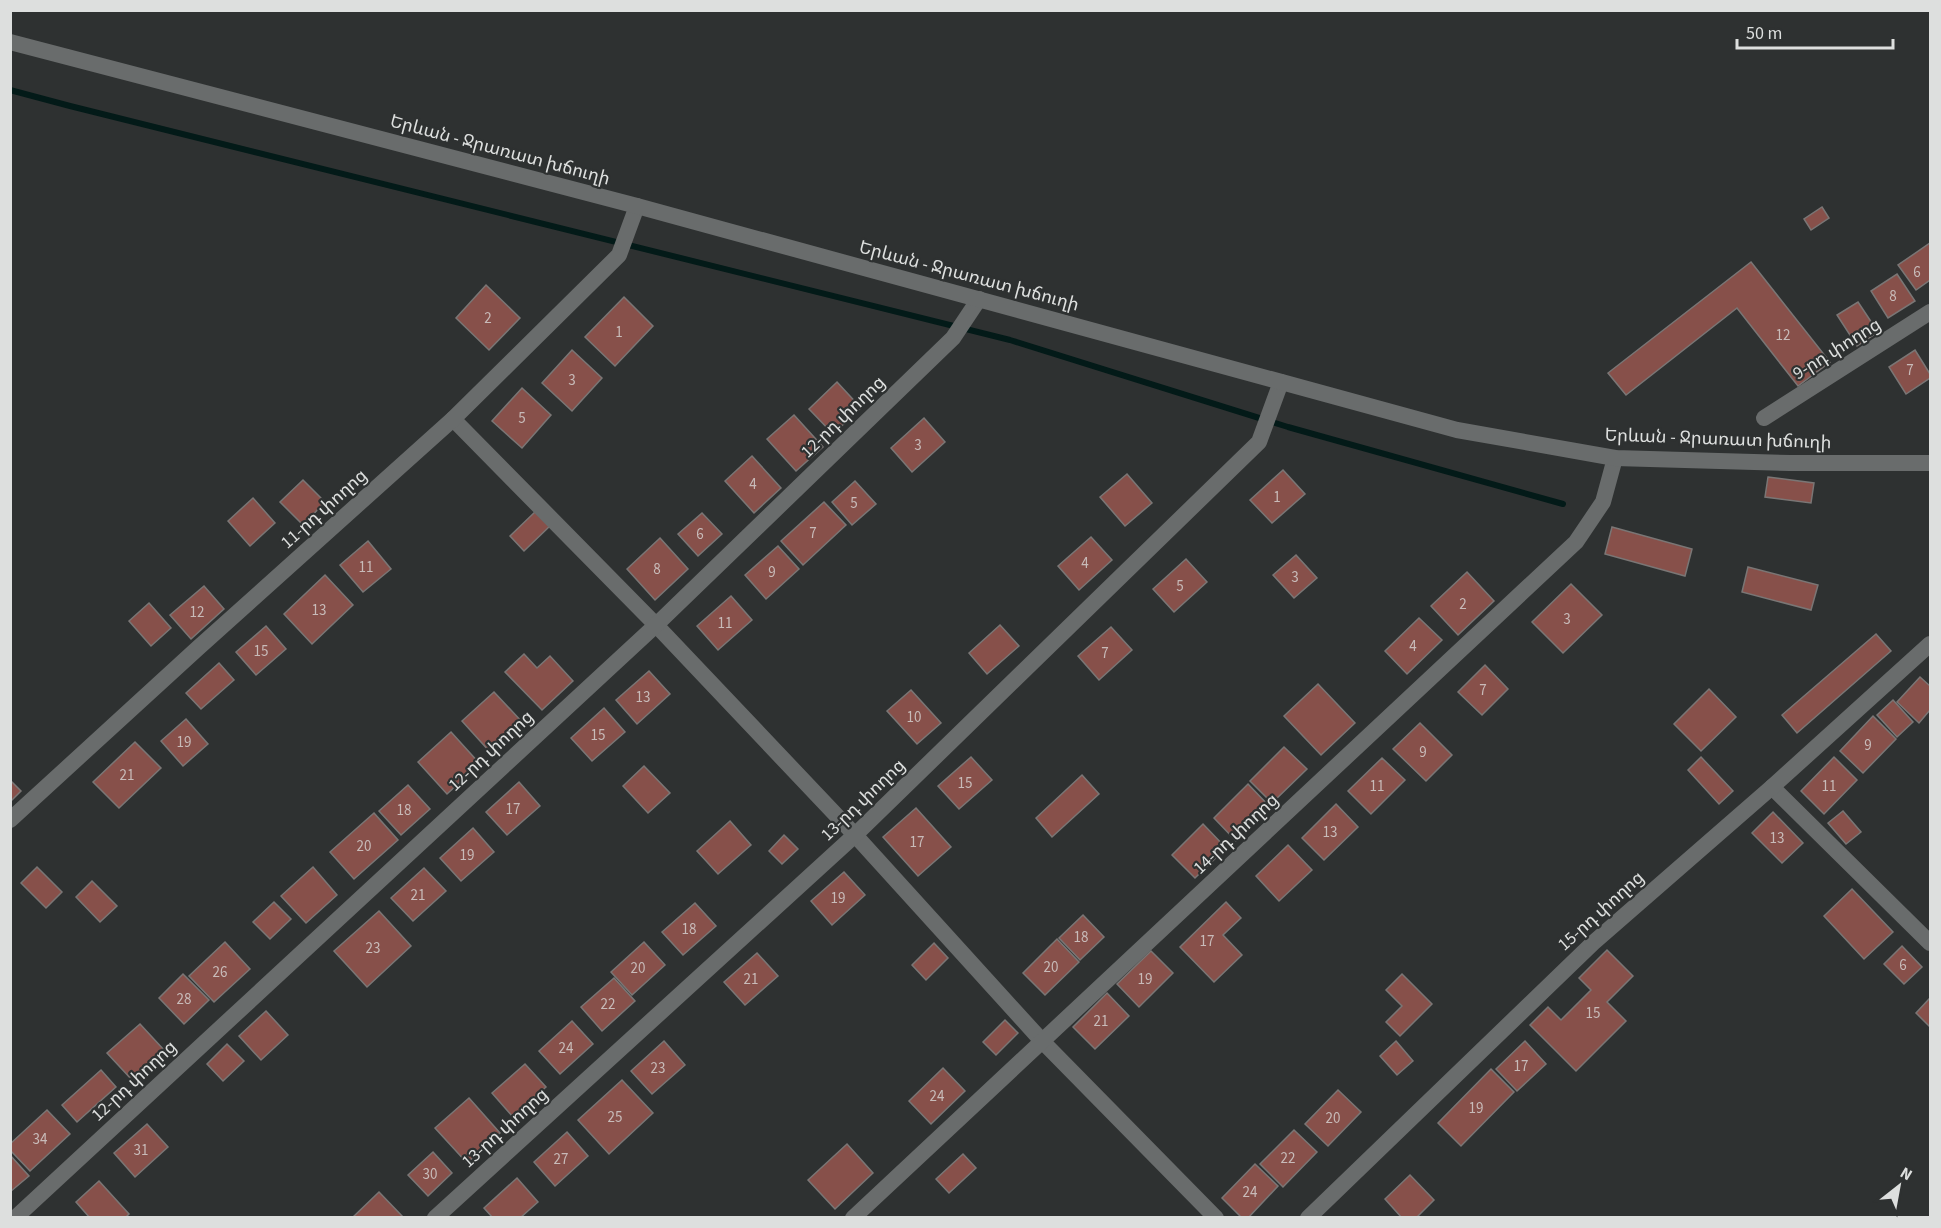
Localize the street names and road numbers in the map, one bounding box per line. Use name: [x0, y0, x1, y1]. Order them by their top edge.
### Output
street label: Երևան - Ջրառատ խճուղի: [387, 109, 613, 191]
street label: Երևան - Ջրառատ խճուղի: [856, 235, 1082, 317]
street label: 9-րդ փողոց: [1788, 312, 1886, 386]
street label: 12-րդ փողոց: [795, 370, 891, 464]
street label: Երևան - Ջրառատ խճուղի: [1604, 423, 1832, 455]
street label: 11-րդ փողոց: [275, 463, 373, 555]
street label: 12-րդ փողոց: [443, 705, 539, 797]
street label: 13-րդ փողոց: [815, 753, 911, 847]
street label: 14-րդ փողոց: [1188, 788, 1284, 880]
street label: 15-րդ փողոց: [1552, 865, 1650, 957]
street label: 12-րդ փողոց: [86, 1035, 182, 1127]
street label: 13-րդ փողոց: [456, 1082, 554, 1174]

